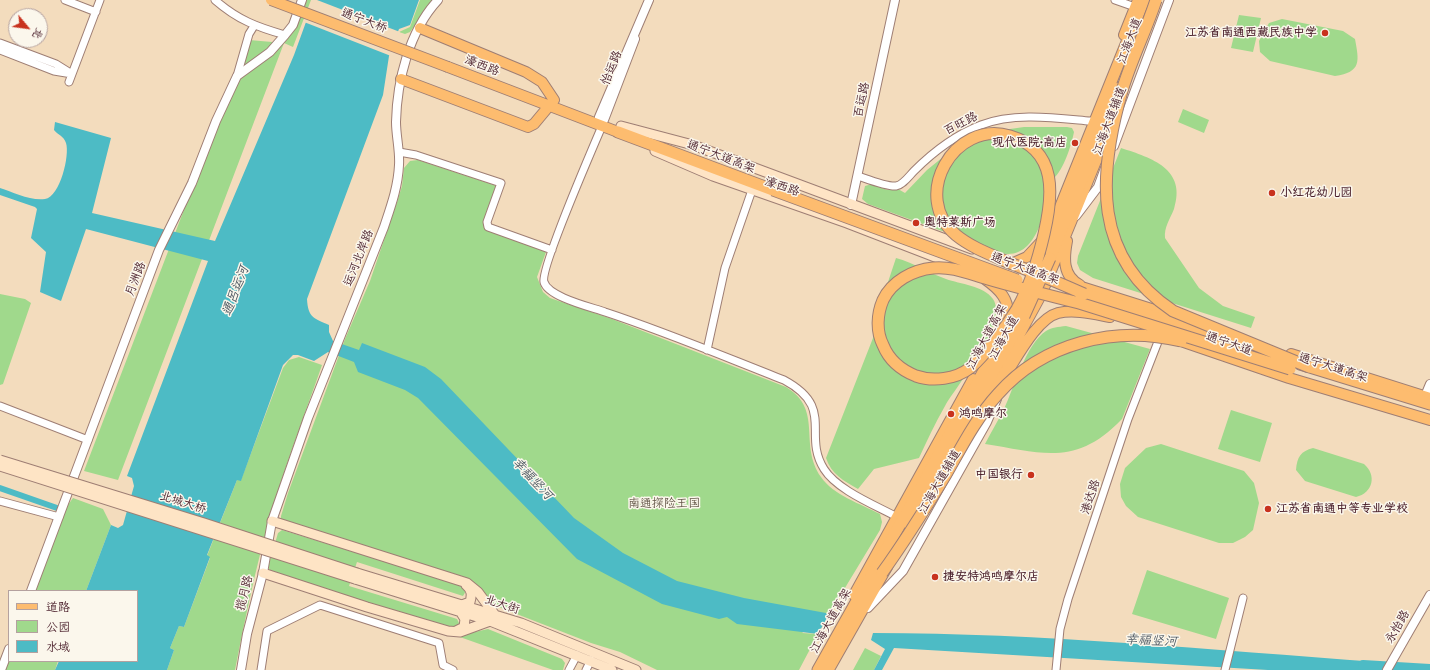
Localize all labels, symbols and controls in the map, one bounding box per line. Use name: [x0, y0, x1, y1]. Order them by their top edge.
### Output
street label: 通宁大桥: [339, 6, 389, 36]
north arrow: [8, 8, 48, 48]
street label: 江海大道: [1115, 16, 1145, 66]
text: 北: [30, 26, 46, 42]
place label: 江苏省南通西藏民族中学: [1185, 26, 1317, 40]
marker: 江苏省南通西藏民族中学: [1320, 28, 1330, 38]
street label: 怡运路: [599, 49, 625, 87]
street label: 濠西路: [463, 53, 501, 79]
street label: 百运路: [851, 81, 873, 119]
street label: 江海大道辅道: [1090, 85, 1130, 157]
street label: 百旺路: [942, 109, 980, 139]
place label: 现代医院·高店: [992, 136, 1067, 150]
street label: 通宁大道高架: [685, 137, 757, 177]
marker: 现代医院·高店: [1070, 138, 1080, 148]
street label: 濠西路: [763, 174, 801, 200]
place label: 小红花幼儿园: [1280, 186, 1352, 200]
marker: 小红花幼儿园: [1267, 188, 1277, 198]
place label: 奥特莱斯广场: [924, 216, 996, 230]
marker: 奥特莱斯广场: [911, 218, 921, 228]
street label: 运河北岸路: [341, 227, 377, 289]
street label: 通宁大道高架: [989, 250, 1061, 288]
street label: 月洲路: [123, 260, 149, 298]
water label: 通吕运河: [219, 264, 253, 318]
street label: 江海大道高架: [964, 302, 1010, 372]
street label: 江海大道: [986, 314, 1022, 362]
street label: 通宁大道: [1204, 329, 1254, 359]
street label: 通宁大道高架: [1296, 351, 1370, 385]
place label: 鸿鸣摩尔: [959, 407, 1007, 421]
marker: 鸿鸣摩尔: [946, 409, 956, 419]
street label: 江海大道辅道: [916, 447, 964, 517]
water label: 幸福竖河: [509, 455, 555, 503]
place label: 中国银行: [975, 468, 1023, 482]
marker: 中国银行: [1026, 470, 1036, 480]
street label: 港达路: [1079, 478, 1103, 516]
street label: 北城大桥: [158, 489, 208, 517]
park label: 南通探险王国: [628, 497, 700, 511]
place label: 江苏省南通中等专业学校: [1276, 502, 1408, 516]
marker: 江苏省南通中等专业学校: [1263, 504, 1273, 514]
place label: 捷安特鸿鸣摩尔店: [943, 570, 1039, 584]
marker: 捷安特鸿鸣摩尔店: [930, 572, 940, 582]
street label: 揽月路: [234, 574, 256, 612]
street label: 江海大道高架: [807, 586, 855, 656]
legend: [8, 590, 138, 662]
street label: 北大街: [483, 593, 521, 617]
text: 道路: [46, 600, 70, 614]
street label: 永怡路: [1383, 608, 1413, 646]
text: 公园: [46, 620, 70, 634]
water label: 幸福竖河: [1125, 632, 1177, 650]
text: 水域: [46, 640, 70, 654]

